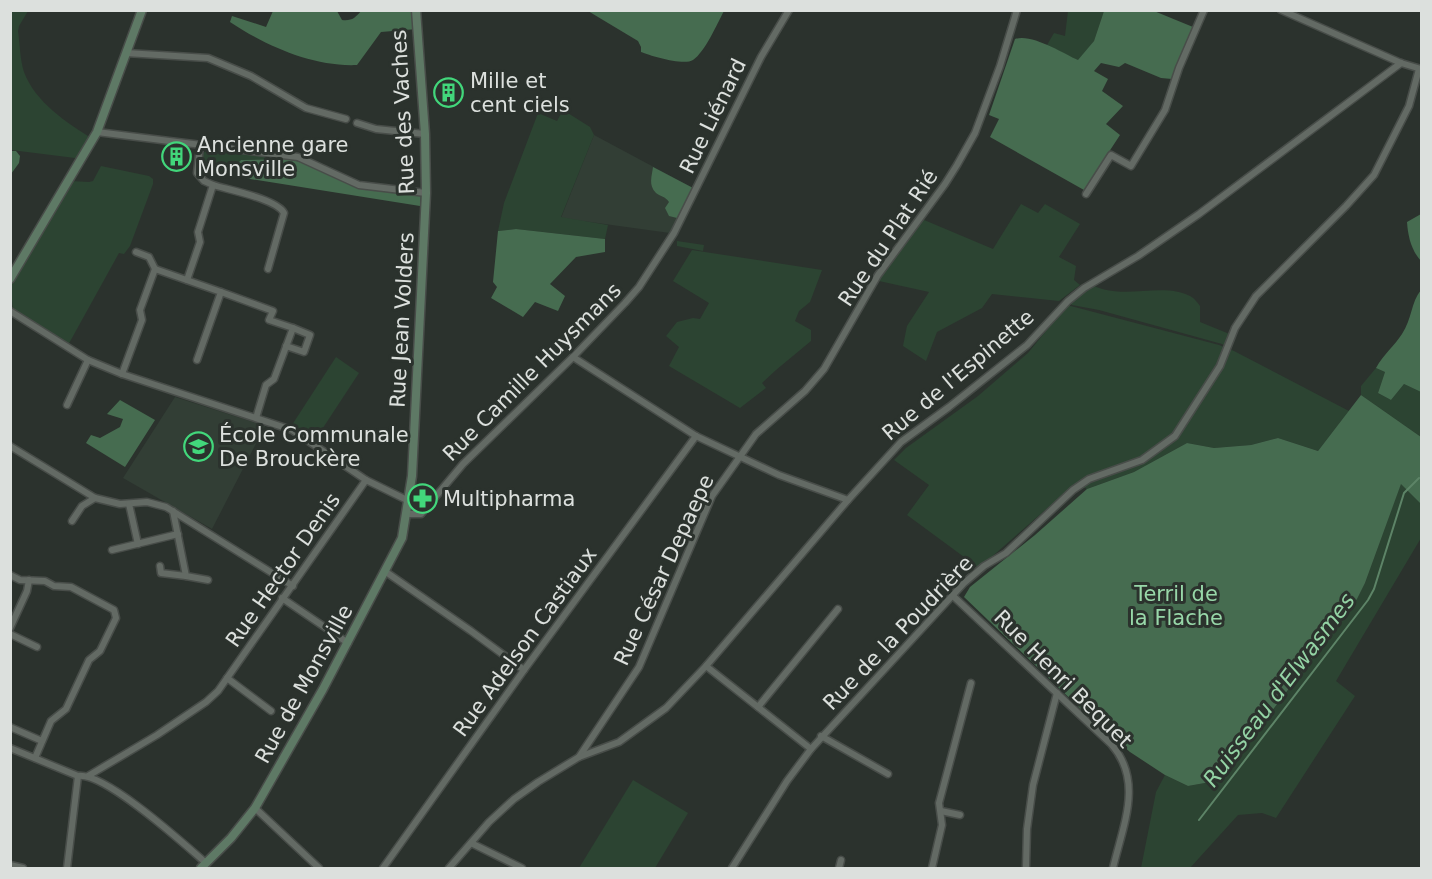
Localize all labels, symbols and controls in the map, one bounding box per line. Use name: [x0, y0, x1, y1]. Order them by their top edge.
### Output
street label: Rue des Vaches: [387, 29, 419, 195]
street label: Rue Liénard: [675, 55, 751, 177]
place label: Mille et cent ciels: [470, 69, 570, 117]
building icon: Mille et cent ciels: [433, 77, 465, 109]
place label: Ancienne gare Monsville: [197, 133, 348, 181]
building icon: Ancienne gare Monsville: [160, 141, 192, 173]
street label: Rue du Plat Rié: [833, 165, 943, 311]
street label: Rue Jean Volders: [385, 232, 419, 408]
street label: Rue Camille Huysmans: [438, 278, 626, 466]
street label: Rue de l'Espinette: [877, 305, 1039, 445]
place label: École Communale De Brouckère: [219, 422, 409, 471]
school or university icon: École Communale De Brouckère: [182, 431, 214, 463]
street label: Rue César Depaepe: [609, 471, 719, 669]
pharmacy icon: Multipharma: [406, 483, 438, 515]
place label: Multipharma: [443, 487, 575, 511]
street label: Rue Hector Denis: [221, 488, 345, 652]
street label: Rue Adelson Castiaux: [448, 543, 602, 741]
street label: Rue de la Poudrière: [818, 551, 978, 715]
park label: Terril de la Flache: [1129, 582, 1223, 630]
water label: Ruisseau d'Elwasmes: [1198, 588, 1360, 792]
street label: Rue de Monsville: [250, 601, 358, 767]
street label: Rue Henri Bequet: [989, 605, 1137, 753]

